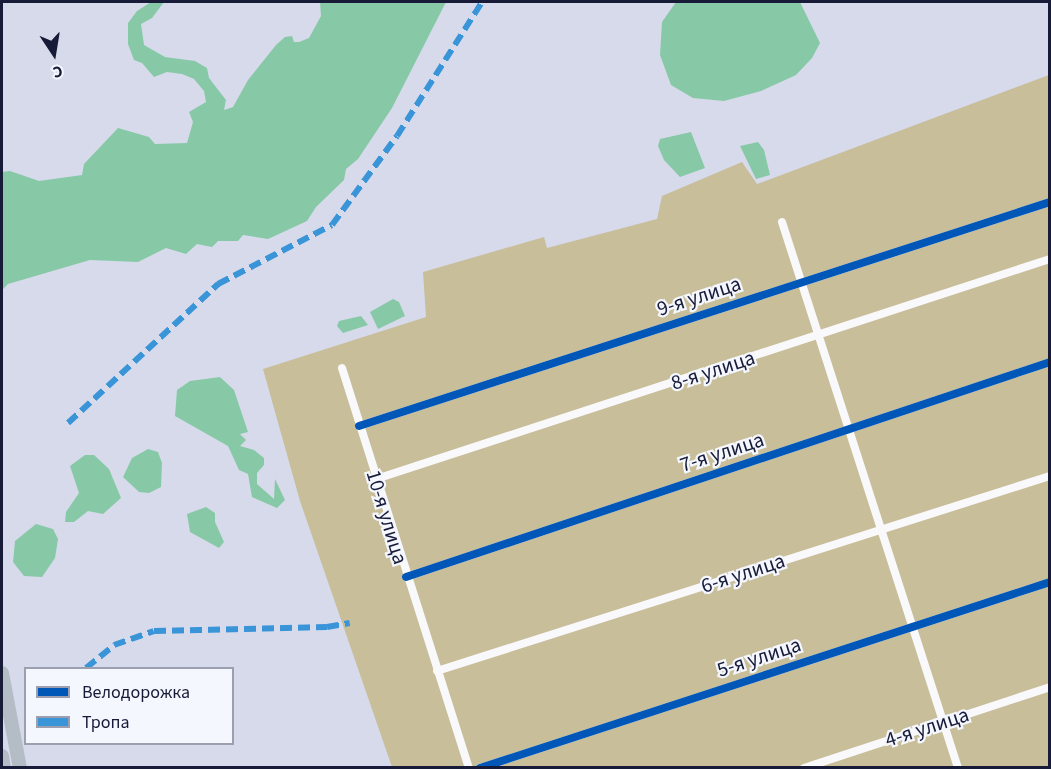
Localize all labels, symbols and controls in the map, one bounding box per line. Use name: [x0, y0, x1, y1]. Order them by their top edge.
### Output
north arrow: [24, 24, 84, 84]
text: С: [51, 60, 65, 83]
street label: 9-я улица: [654, 271, 744, 321]
street label: 8-я улица: [668, 345, 758, 395]
street label: 7-я улица: [677, 427, 767, 477]
street label: 10-я улица: [361, 467, 413, 567]
street label: 6-я улица: [698, 548, 788, 598]
street label: 5-я улица: [714, 632, 804, 682]
legend: [24, 667, 234, 745]
text: Велодорожка: [82, 680, 190, 705]
street label: 4-я улица: [882, 702, 972, 752]
text: Тропа: [82, 710, 130, 735]

